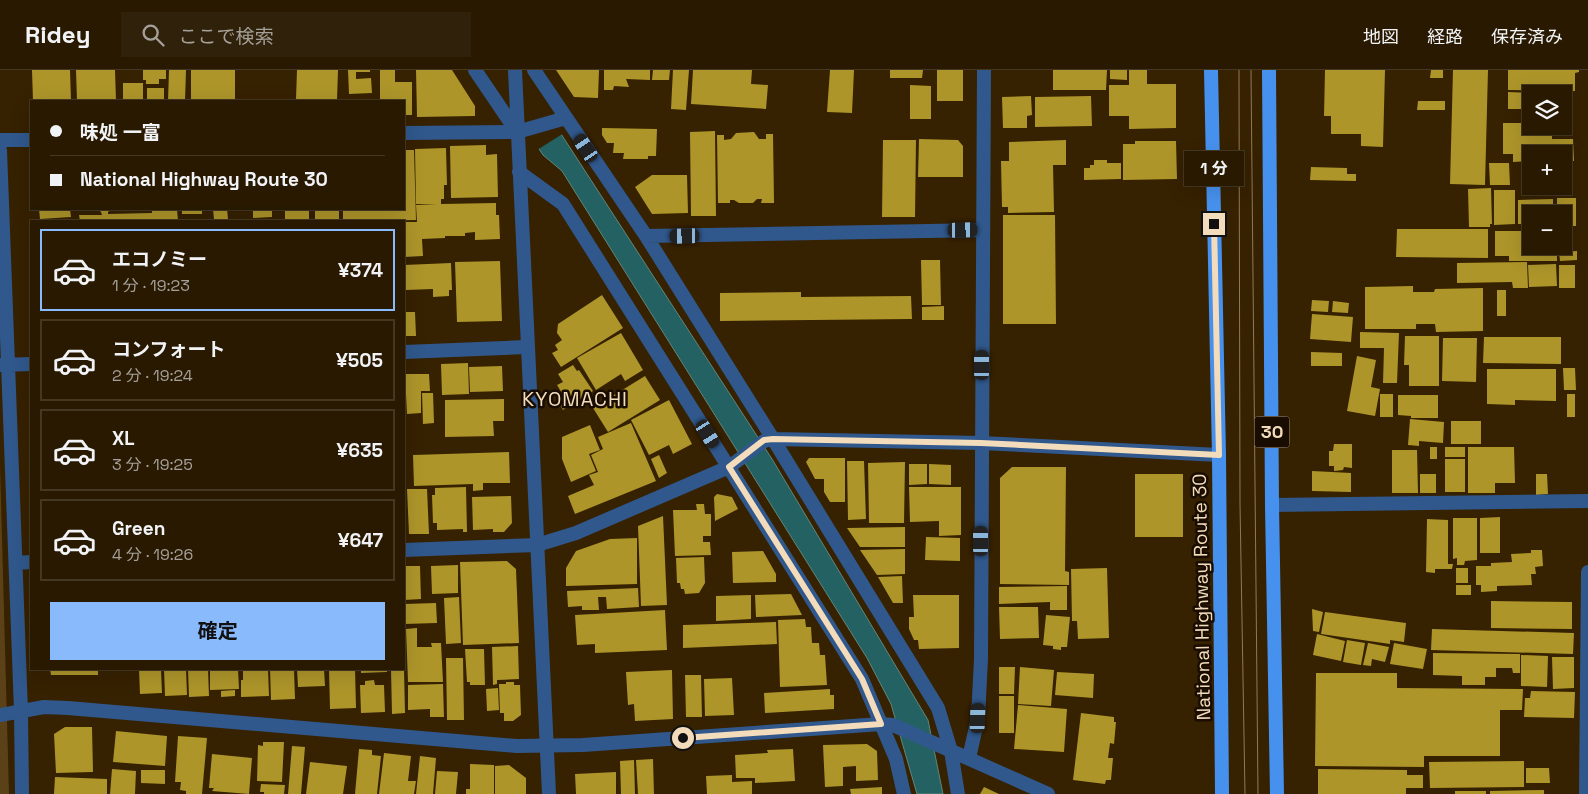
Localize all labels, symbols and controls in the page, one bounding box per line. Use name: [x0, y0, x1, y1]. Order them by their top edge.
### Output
search box: [121, 12, 471, 57]
text: Ridey: [25, 19, 91, 50]
icon: search: [139, 21, 167, 49]
text: ここで検索: [179, 24, 274, 49]
text: 地図: [1363, 25, 1399, 48]
text: 経路: [1427, 25, 1463, 48]
text: 保存済み: [1491, 25, 1563, 48]
map controls: [1522, 85, 1572, 255]
button: layers: [1522, 85, 1572, 135]
text: 味処 一富: [80, 120, 161, 145]
car: [571, 131, 600, 165]
button: +: [1522, 145, 1572, 195]
callout: 1 分: [1184, 152, 1244, 186]
text: 1 分: [1200, 158, 1228, 179]
text: National Highway Route 30: [80, 167, 328, 192]
button: −: [1522, 205, 1572, 255]
route end: [1203, 213, 1225, 235]
car: [947, 222, 978, 238]
car: [669, 228, 700, 244]
text: エコノミー: [112, 247, 207, 272]
icon: car: [52, 248, 97, 293]
text: ¥374: [338, 258, 383, 283]
text: 1 分 · 19:23: [112, 275, 190, 296]
text: コンフォート: [112, 337, 225, 362]
icon: car: [52, 338, 97, 383]
text: ¥505: [336, 348, 383, 373]
car: [974, 350, 989, 380]
text: 2 分 · 19:24: [112, 365, 193, 386]
district label: KYOMACHI: [522, 386, 628, 412]
car: [693, 417, 722, 451]
road number: 30: [1254, 417, 1290, 448]
text: XL: [112, 426, 135, 451]
icon: car: [52, 428, 97, 473]
text: ¥635: [337, 438, 383, 463]
text: 3 分 · 19:25: [112, 454, 193, 475]
street label: National Highway Route 30: [1187, 473, 1216, 721]
text: Green: [112, 516, 165, 541]
icon: car: [52, 518, 97, 563]
car: [973, 526, 988, 556]
text: ¥647: [338, 528, 383, 553]
text: 4 分 · 19:26: [112, 544, 193, 565]
button: 確定: [50, 602, 385, 660]
car: [969, 703, 986, 733]
route start: [672, 727, 694, 749]

